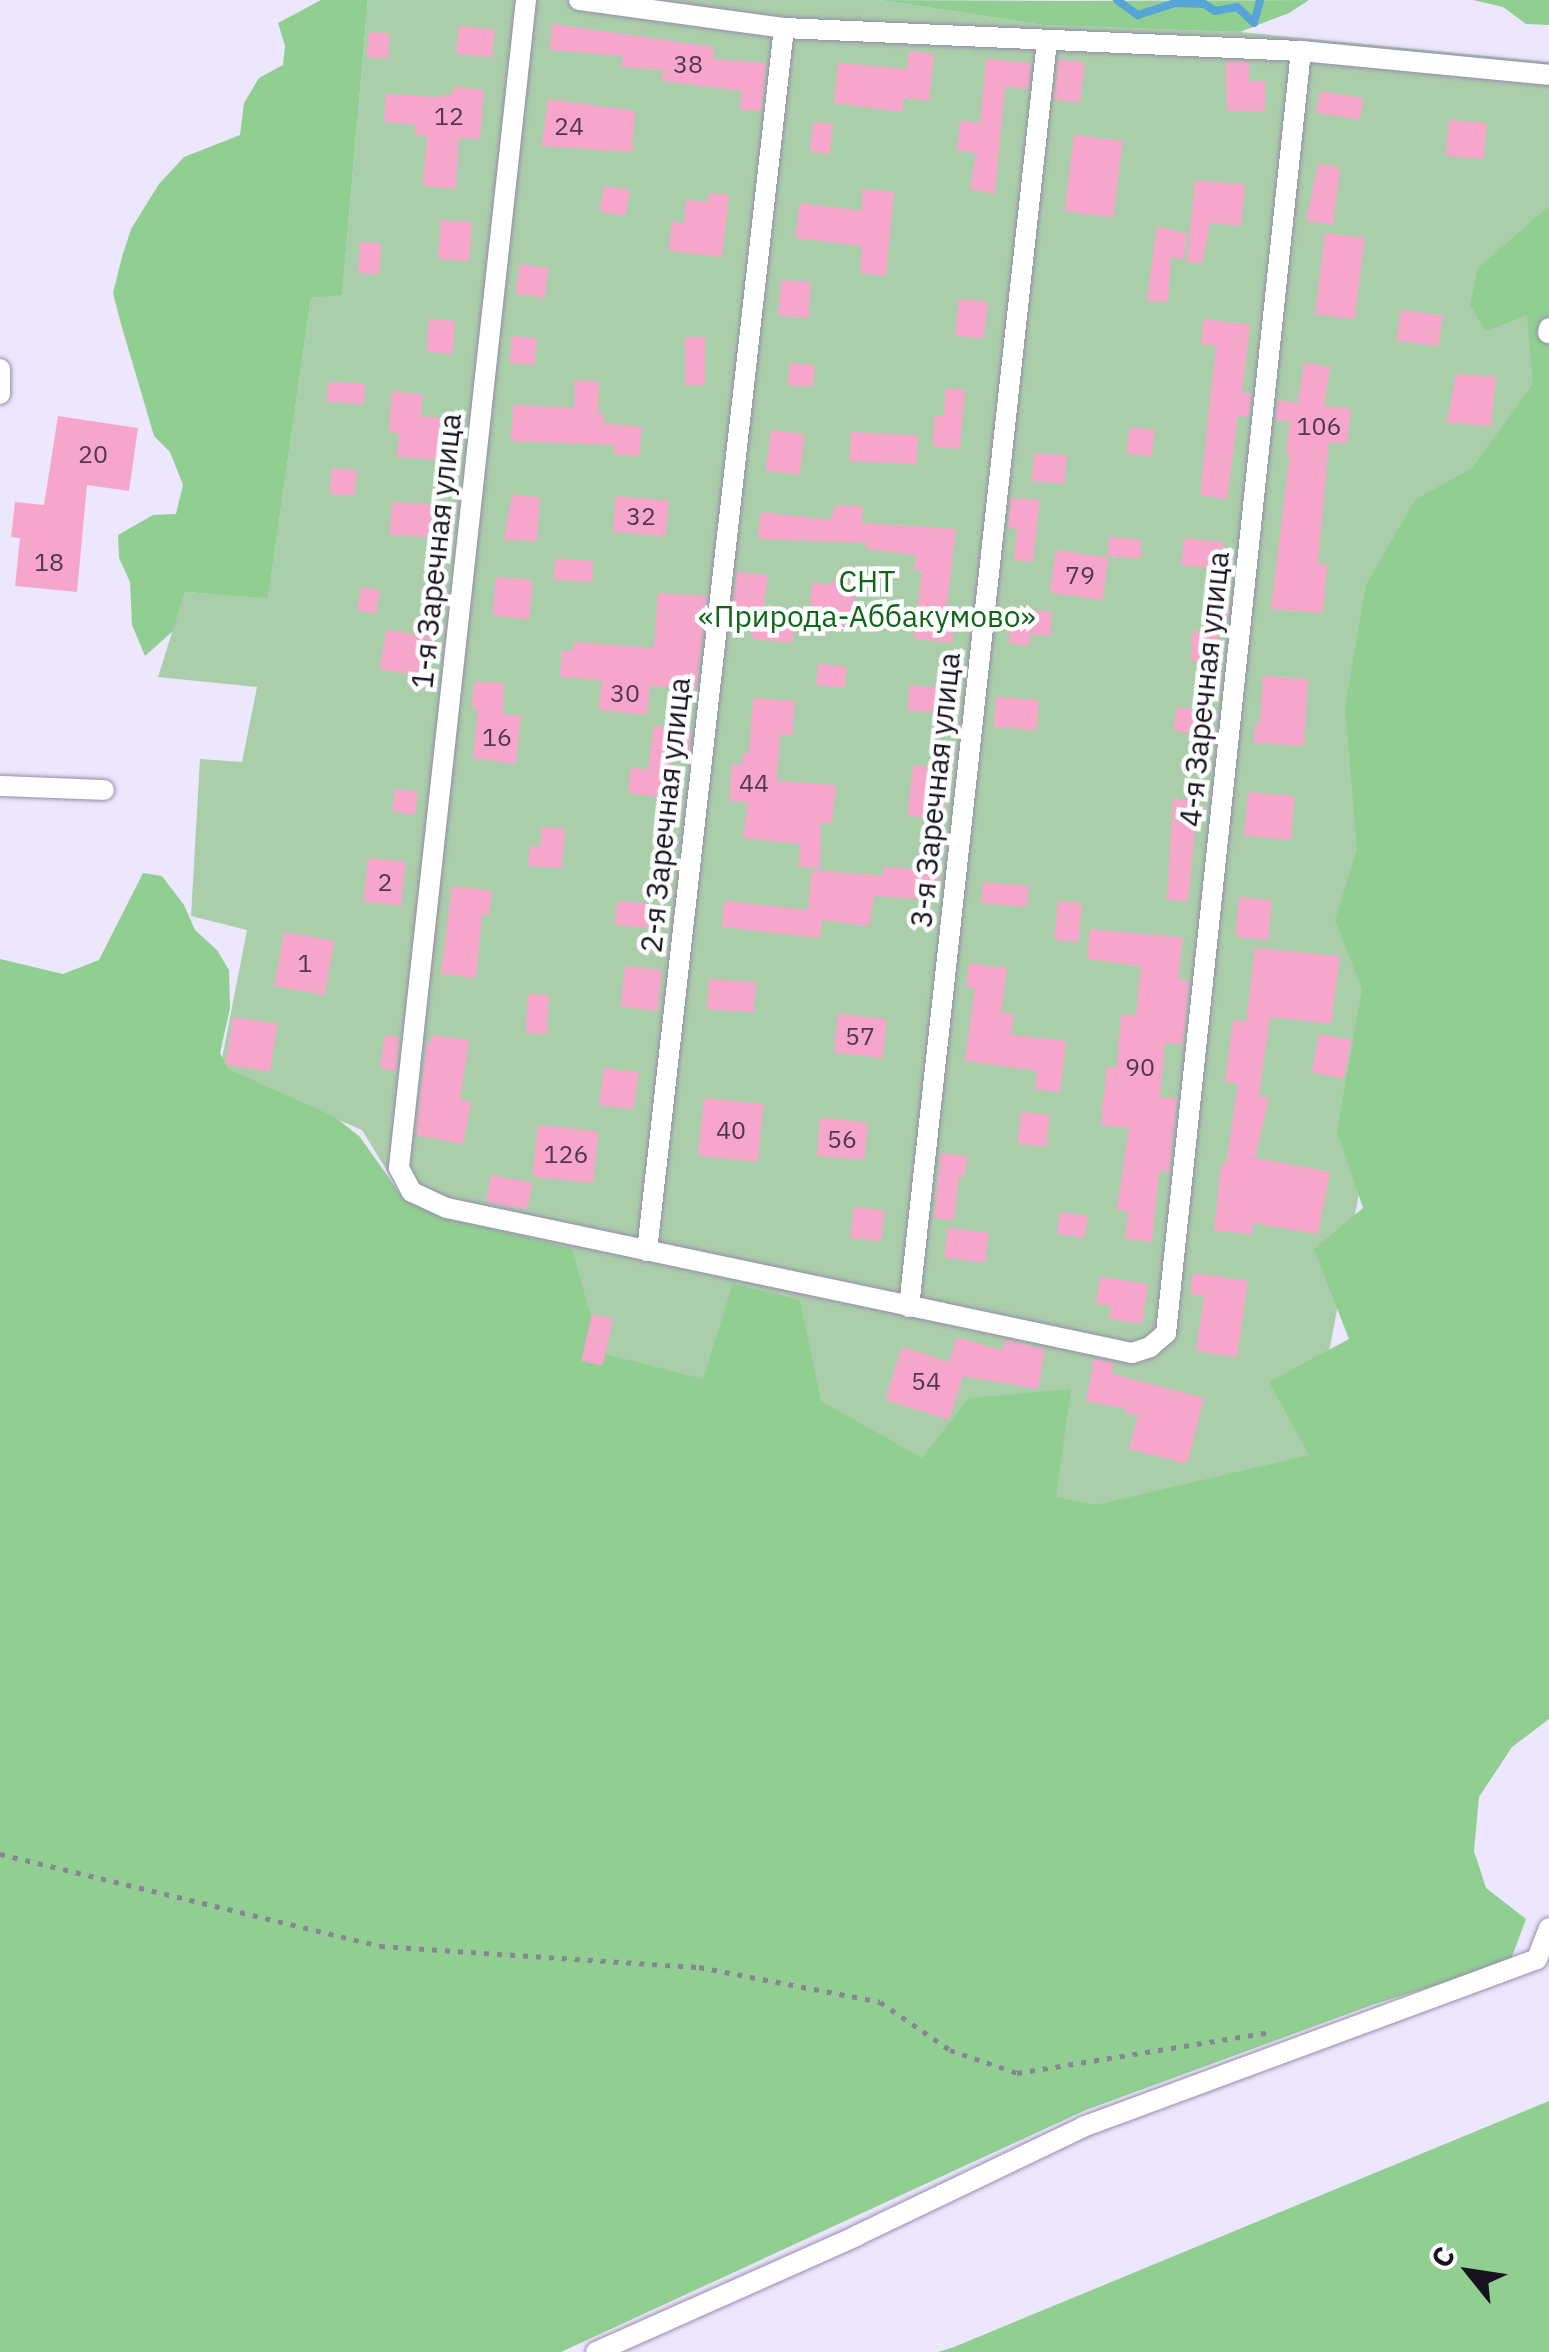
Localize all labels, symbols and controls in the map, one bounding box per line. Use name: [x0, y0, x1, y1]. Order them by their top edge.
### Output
house number: 38: [673, 49, 703, 79]
house number: 12: [434, 101, 464, 131]
house number: 24: [554, 111, 584, 141]
street label: 1-я Заречная улица: [404, 411, 468, 691]
house number: 106: [1297, 411, 1341, 441]
house number: 20: [78, 439, 108, 469]
house number: 32: [626, 501, 656, 531]
house number: 18: [34, 547, 64, 577]
street label: 4-я Заречная улица: [1172, 549, 1236, 829]
house number: 79: [1065, 560, 1095, 590]
park label: СНТ «Природа-Аббакумово»: [698, 563, 1036, 634]
street label: 3-я Заречная улица: [903, 650, 967, 930]
street label: 2-я Заречная улица: [633, 675, 697, 955]
house number: 30: [610, 678, 640, 708]
house number: 16: [482, 722, 512, 752]
house number: 44: [739, 768, 769, 798]
house number: 2: [378, 867, 392, 897]
house number: 1: [298, 948, 312, 978]
house number: 57: [845, 1021, 875, 1051]
house number: 90: [1125, 1052, 1155, 1082]
house number: 40: [716, 1115, 746, 1145]
house number: 56: [827, 1124, 857, 1154]
house number: 126: [544, 1139, 588, 1169]
house number: 54: [911, 1366, 941, 1396]
north arrow: [1419, 2222, 1519, 2322]
text: С: [1422, 2240, 1463, 2274]

